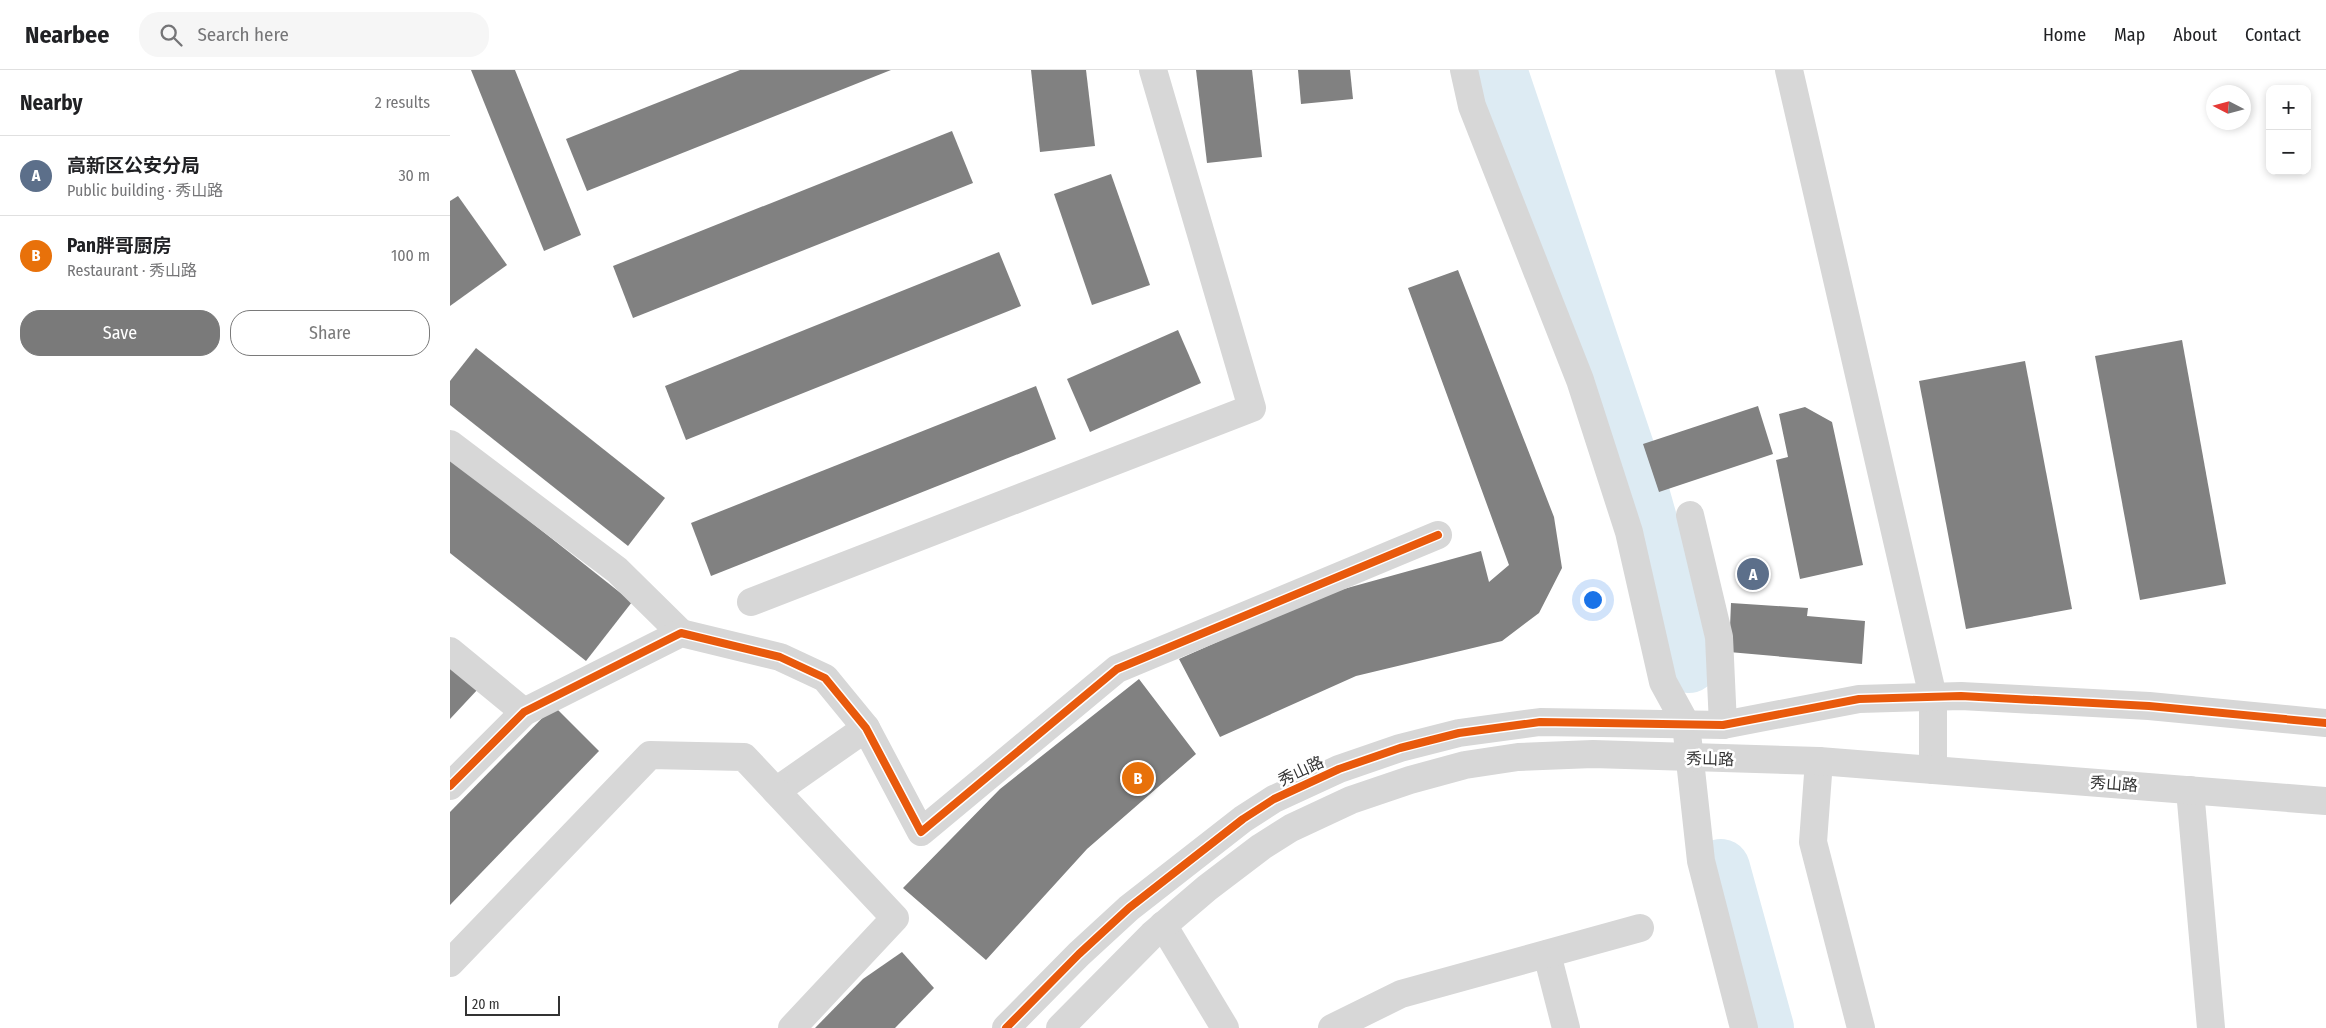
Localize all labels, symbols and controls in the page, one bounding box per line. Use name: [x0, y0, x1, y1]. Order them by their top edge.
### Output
search box: [139, 12, 489, 57]
text: Nearbee: [25, 21, 109, 49]
icon: search: [157, 21, 185, 49]
text: Search here: [197, 23, 289, 46]
text: Home: [2043, 24, 2086, 46]
text: Map: [2114, 24, 2145, 46]
text: About: [2173, 24, 2217, 46]
text: Contact: [2245, 24, 2301, 46]
north arrow: [2206, 85, 2251, 130]
map controls: [2266, 85, 2311, 175]
button: +: [2266, 85, 2311, 130]
text: Nearby: [20, 90, 82, 116]
text: 2 results: [375, 93, 430, 112]
button: −: [2266, 130, 2311, 175]
text: 高新区公安分局: [67, 154, 200, 177]
text: A: [32, 166, 40, 185]
text: 30 m: [398, 166, 430, 185]
text: Public building · 秀山路: [67, 181, 223, 200]
text: Pan胖哥厨房: [67, 234, 172, 257]
text: B: [32, 246, 40, 265]
text: 100 m: [391, 246, 430, 265]
text: Restaurant · 秀山路: [67, 261, 197, 280]
button: Save: [20, 310, 220, 356]
button: Share: [230, 310, 430, 356]
pin: A: [1737, 555, 1769, 593]
your location: [1580, 587, 1606, 613]
street label: 秀山路: [1686, 749, 1734, 769]
street label: 秀山路: [1275, 752, 1327, 790]
pin: B: [1122, 759, 1154, 797]
street label: 秀山路: [2089, 773, 2139, 795]
scale bar: [465, 993, 560, 1016]
text: 20 m: [472, 996, 500, 1013]

